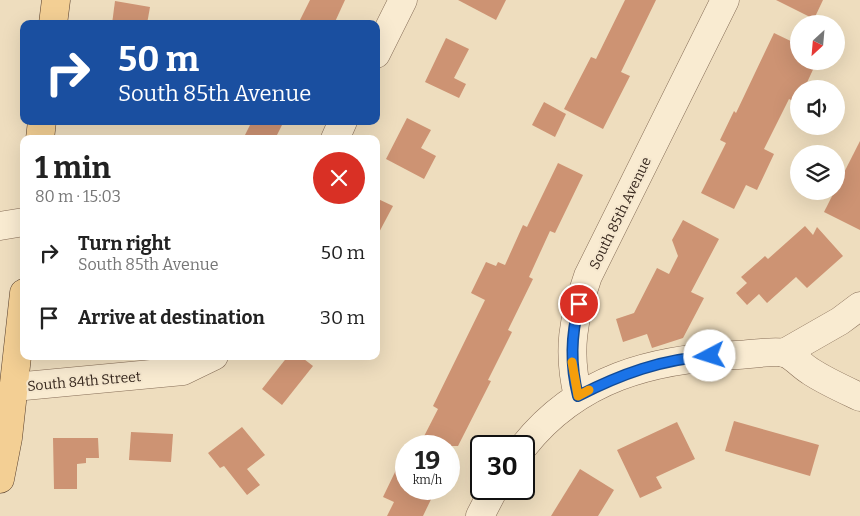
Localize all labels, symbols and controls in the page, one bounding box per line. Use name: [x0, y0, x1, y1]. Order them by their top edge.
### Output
north arrow: [790, 15, 845, 70]
map controls: [790, 15, 845, 200]
text: 50 m: [118, 38, 199, 80]
icon: right: [35, 40, 100, 105]
text: South 85th Avenue: [118, 80, 311, 107]
button: sound: [790, 80, 845, 135]
button: layers: [790, 145, 845, 200]
text: 1 min: [35, 150, 111, 186]
button: close: [313, 152, 365, 204]
street label: South 85th Avenue: [586, 154, 655, 272]
text: 80 m · 15:03: [35, 187, 121, 206]
text: Turn right: [78, 232, 171, 255]
icon: right: [35, 239, 63, 267]
text: 50 m: [321, 241, 365, 264]
text: South 85th Avenue: [78, 255, 219, 274]
pin: [558, 283, 600, 325]
icon: arrive: [565, 290, 593, 318]
icon: arrive: [35, 304, 63, 332]
text: Arrive at destination: [78, 306, 265, 329]
text: 30 m: [320, 306, 365, 329]
position arrow: [683, 329, 735, 381]
street label: South 84th Street: [27, 368, 142, 395]
speed limit sign: 30: [470, 435, 535, 500]
text: 19: [415, 446, 440, 476]
text: km/h: [413, 473, 442, 487]

